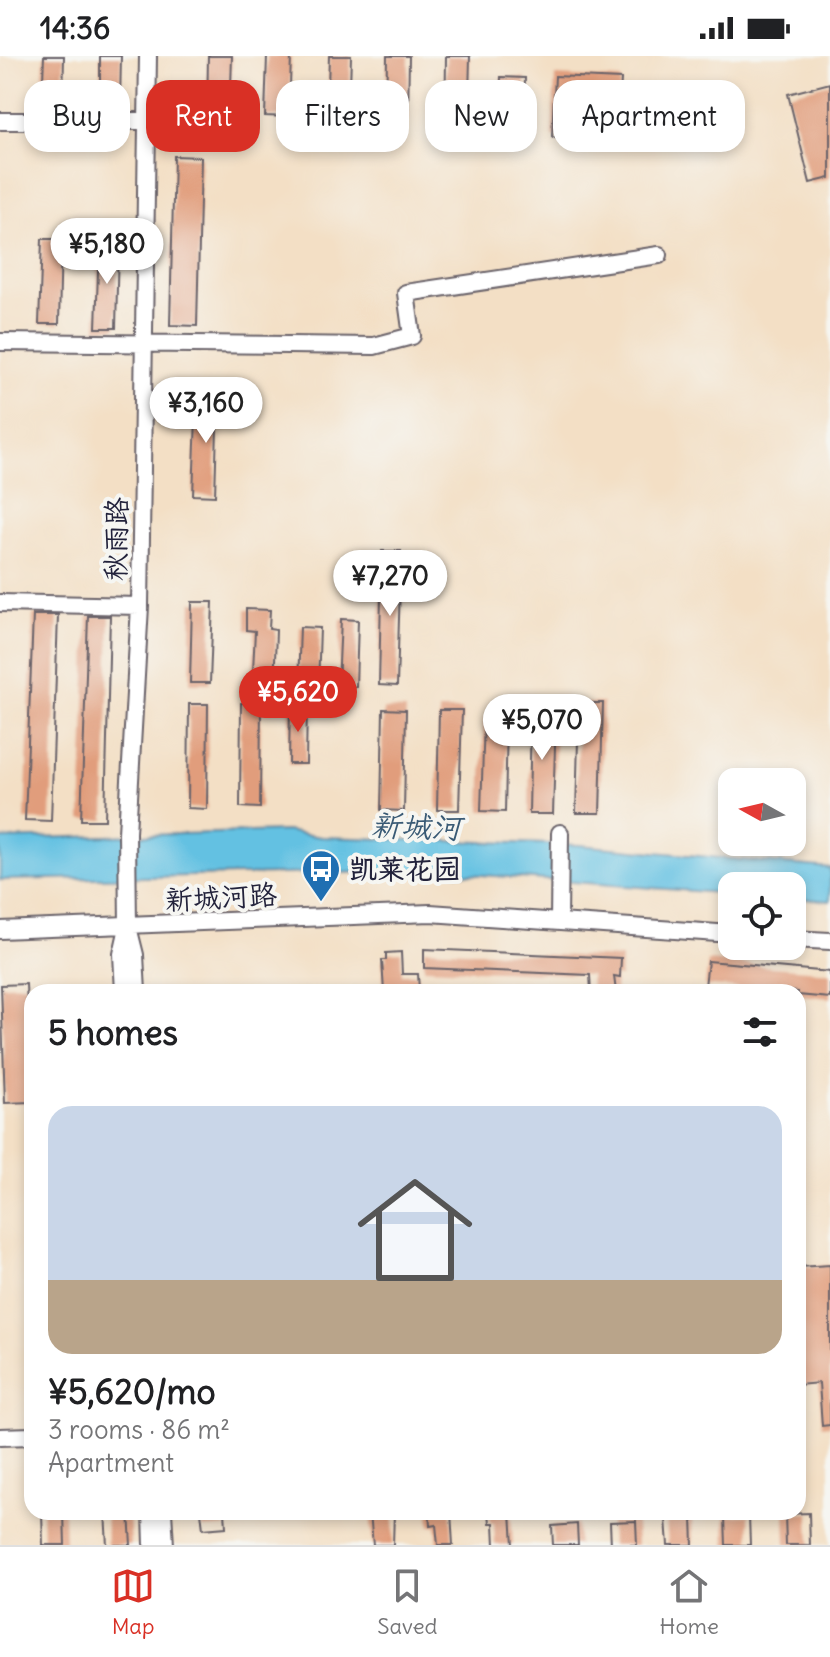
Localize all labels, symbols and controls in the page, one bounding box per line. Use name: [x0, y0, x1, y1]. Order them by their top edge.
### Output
text: 14:36: [40, 9, 110, 47]
chip: Buy: [24, 80, 130, 152]
chip: Rent: [146, 80, 260, 152]
chip: Filters: [276, 80, 409, 152]
chip: New: [425, 80, 537, 152]
chip: Apartment: [553, 80, 745, 152]
pin: ¥5,180: [42, 218, 172, 286]
text: ¥5,180: [69, 227, 146, 260]
pin: ¥3,160: [141, 377, 271, 445]
text: ¥3,160: [168, 386, 244, 419]
street label: 秋雨路: [97, 497, 135, 581]
pin: ¥7,270: [325, 550, 455, 618]
text: ¥7,270: [351, 559, 429, 592]
pin: ¥5,620: [233, 666, 363, 734]
text: ¥5,620: [257, 675, 339, 708]
pin: ¥5,070: [477, 694, 607, 762]
text: ¥5,070: [501, 703, 583, 736]
north arrow: [718, 768, 806, 856]
map controls: [718, 768, 806, 960]
water label: 新城河: [370, 805, 467, 847]
bus stop icon: 凯莱花园: [300, 848, 342, 903]
place label: 凯莱花园: [349, 851, 461, 887]
button: locate: [718, 872, 806, 960]
street label: 新城河路: [164, 876, 278, 918]
icon: filters: [738, 1010, 782, 1054]
text: 5 homes: [48, 1011, 178, 1054]
icon: home: [343, 1158, 487, 1302]
text: ¥5,620/mo: [48, 1370, 216, 1413]
text: 3 rooms · 86 m²: [48, 1413, 230, 1446]
text: Apartment: [48, 1446, 174, 1479]
tab: Map: [111, 1564, 155, 1640]
tab: Saved: [377, 1564, 437, 1640]
tab: Home: [660, 1564, 719, 1640]

